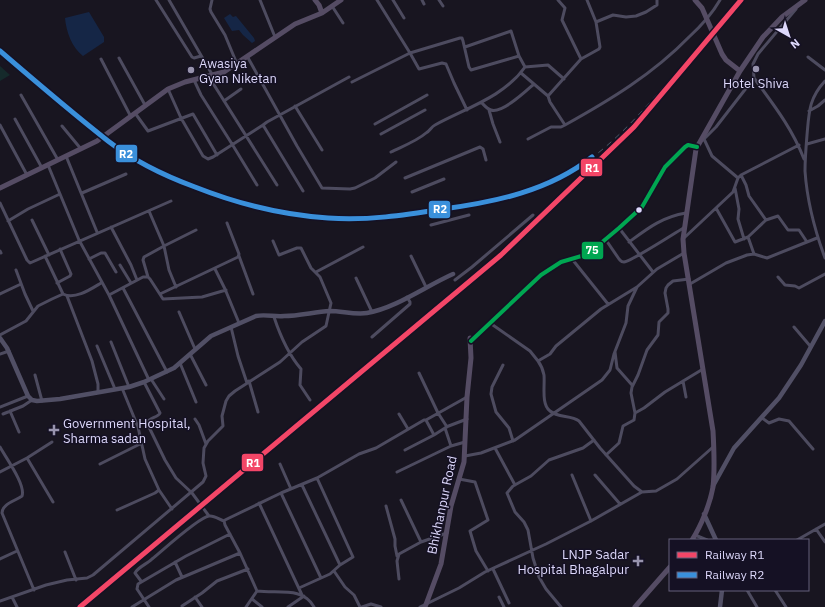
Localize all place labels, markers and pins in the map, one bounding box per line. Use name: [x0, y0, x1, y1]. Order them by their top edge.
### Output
place label: Awasiya Gyan Niketan: [199, 55, 277, 87]
marker: Hotel Shiva: [751, 64, 761, 74]
marker: Awasiya Gyan Niketan: [186, 65, 196, 75]
place label: Hotel Shiva: [723, 75, 789, 92]
unlabelled marker: [634, 205, 644, 215]
place label: Government Hospital, Sharma sadan: [63, 415, 191, 447]
marker: Government Hospital, Sharma sadan: [48, 424, 60, 436]
place label: LNJP Sadar Hospital Bhagalpur: [517, 546, 629, 578]
marker: LNJP Sadar Hospital Bhagalpur: [632, 555, 644, 567]

